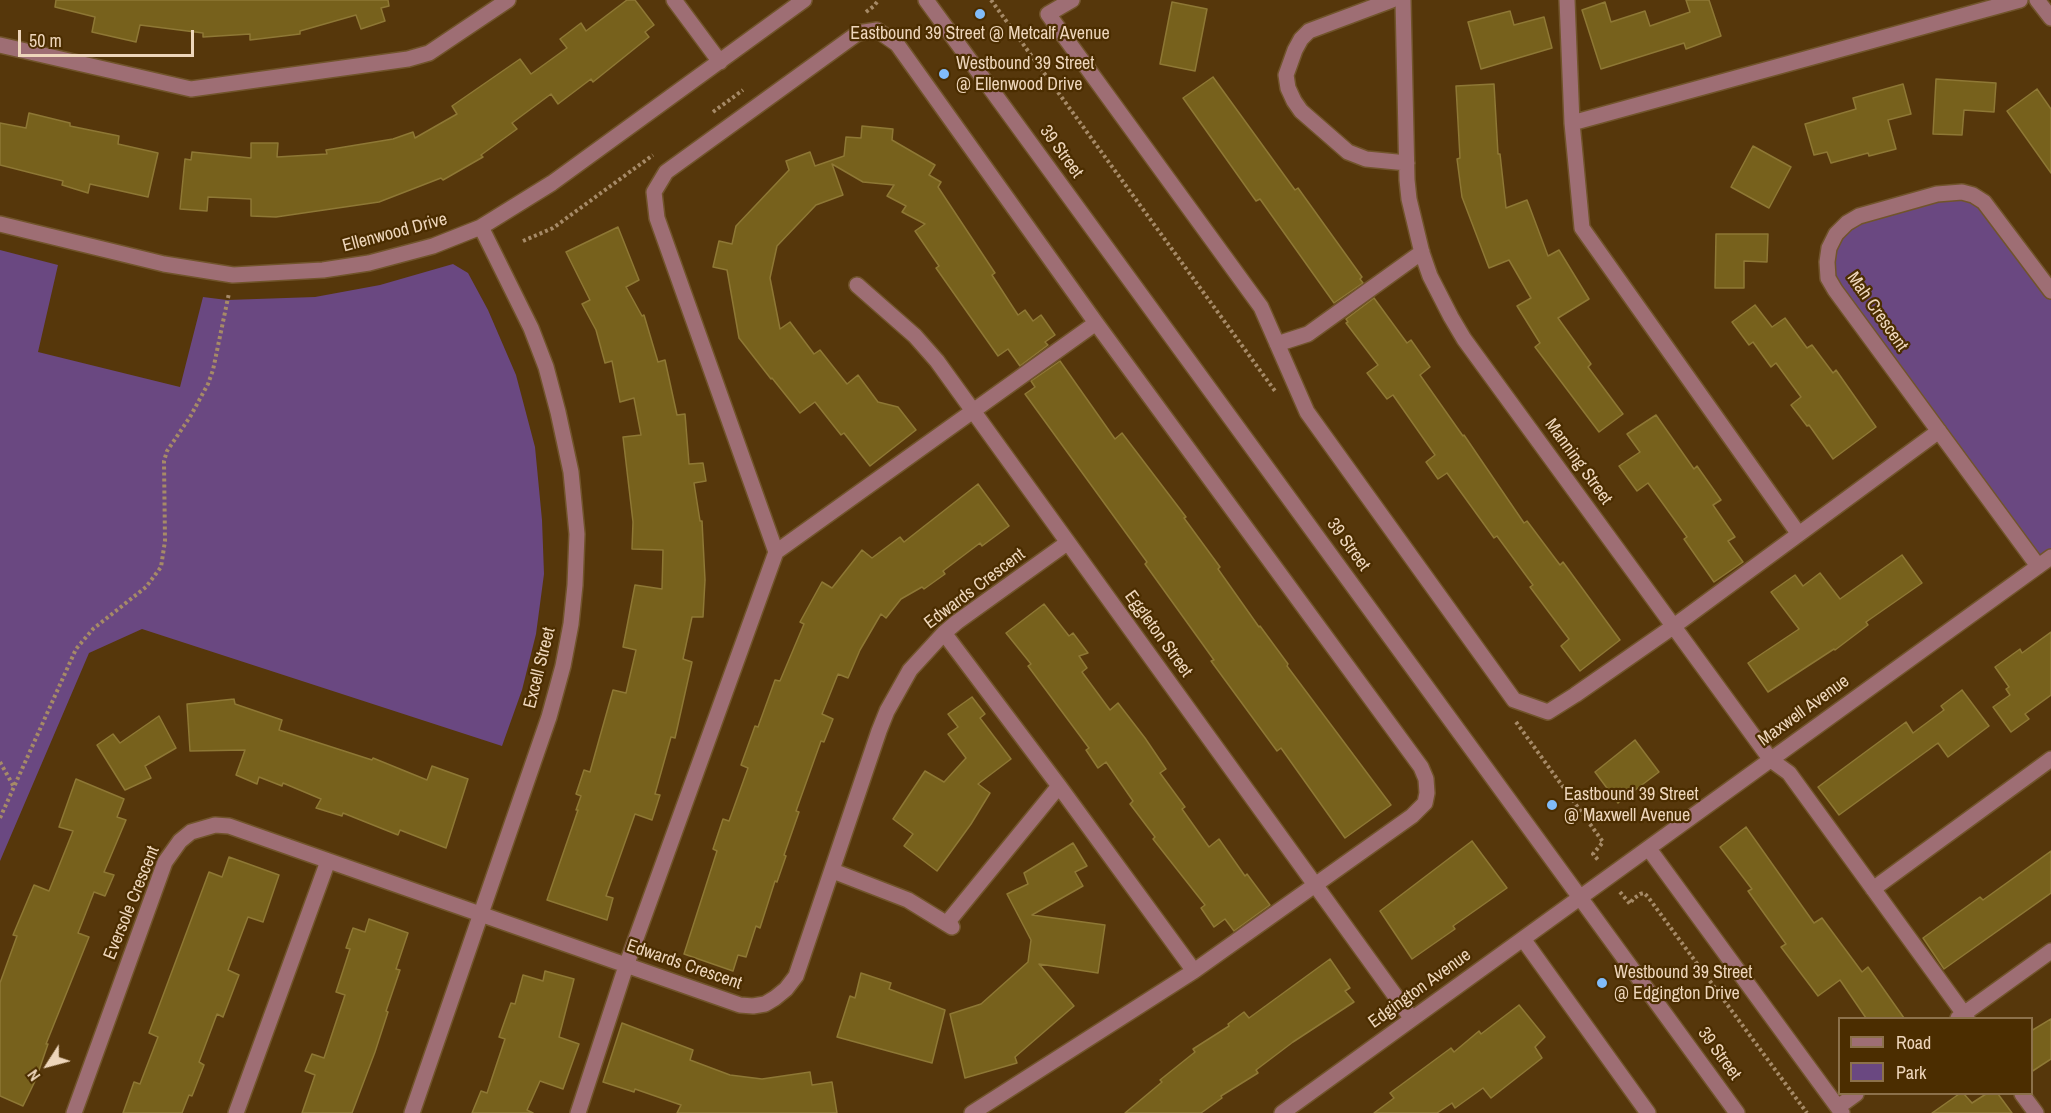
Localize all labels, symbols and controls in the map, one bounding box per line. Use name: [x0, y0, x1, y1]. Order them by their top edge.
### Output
marker: Eastbound 39 Street @ Metcalf Avenue: [973, 7, 987, 21]
scale bar: [21, 18, 196, 56]
place label: Eastbound 39 Street @ Metcalf Avenue: [850, 23, 1110, 45]
text: 50 m: [29, 28, 62, 53]
place label: Westbound 39 Street @ Ellenwood Drive: [956, 53, 1094, 96]
marker: Westbound 39 Street @ Ellenwood Drive: [937, 67, 951, 81]
street label: 39 Street: [1035, 121, 1087, 183]
street label: Ellenwood Drive: [340, 209, 450, 257]
street label: Mah Crescent: [1842, 268, 1912, 356]
street label: Manning Street: [1540, 415, 1616, 509]
street label: 39 Street: [1322, 514, 1374, 576]
street label: Edwards Crescent: [920, 544, 1030, 634]
street label: Eggleton Street: [1119, 586, 1197, 682]
street label: Excell Street: [519, 625, 561, 711]
street label: Maxwell Avenue: [1754, 671, 1854, 751]
place label: Eastbound 39 Street @ Maxwell Avenue: [1564, 784, 1699, 826]
marker: Eastbound 39 Street @ Maxwell Avenue: [1545, 798, 1559, 812]
street label: Eversole Crescent: [99, 843, 165, 963]
street label: Edwards Crescent: [623, 935, 745, 995]
street label: Edgington Avenue: [1365, 945, 1475, 1033]
place label: Westbound 39 Street @ Edgington Drive: [1614, 962, 1752, 1004]
marker: Westbound 39 Street @ Edgington Drive: [1595, 976, 1609, 990]
legend: [1838, 1017, 2033, 1095]
street label: 39 Street: [1693, 1023, 1745, 1085]
text: Road: [1896, 1030, 1931, 1055]
north arrow: [18, 1035, 78, 1095]
text: Park: [1896, 1060, 1926, 1085]
text: N: [22, 1065, 45, 1086]

